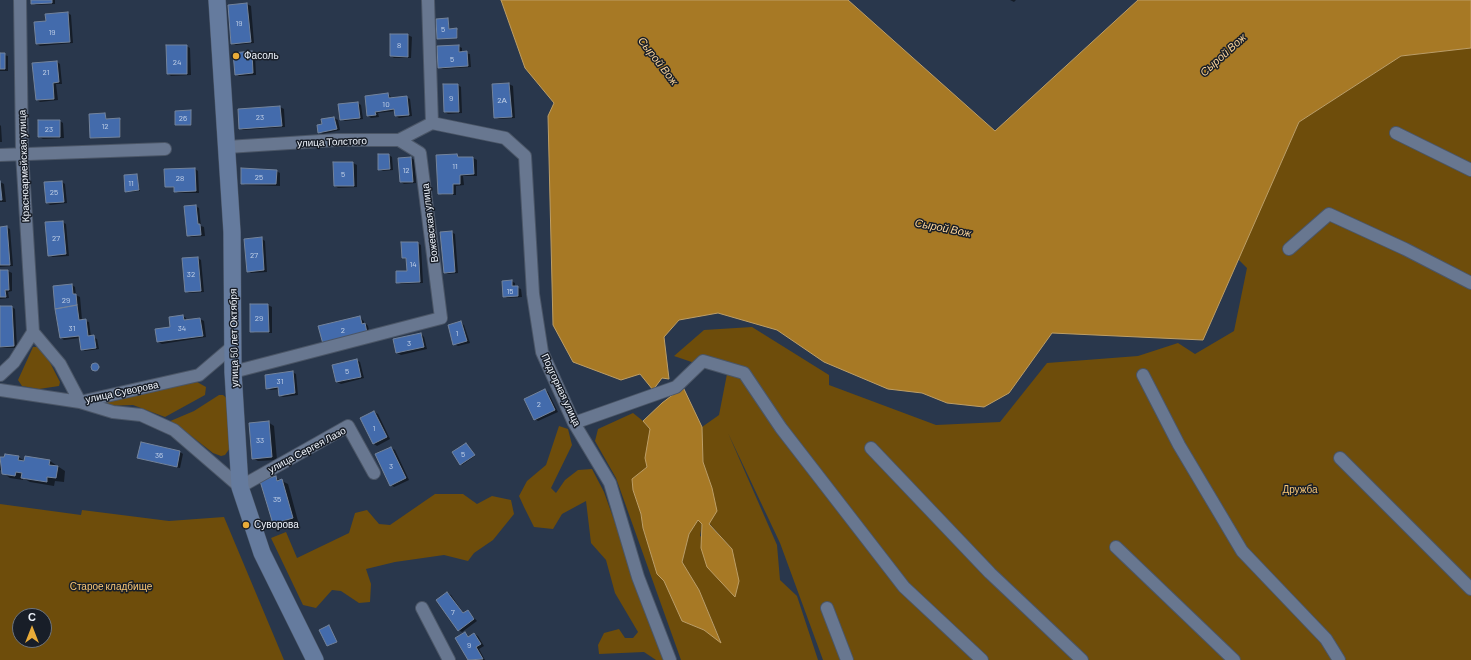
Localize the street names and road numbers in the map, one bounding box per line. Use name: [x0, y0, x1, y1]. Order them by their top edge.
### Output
street label: Красноармейская улица: [16, 110, 32, 222]
street label: улица Толстого: [297, 135, 367, 149]
street label: Вожевская улица: [419, 183, 441, 263]
street label: улица 50 лет Октября: [227, 289, 241, 387]
street label: Подгорная улица: [539, 352, 583, 428]
street label: улица Суворова: [84, 378, 160, 406]
street label: улица Сергея Лазо: [266, 424, 348, 476]

